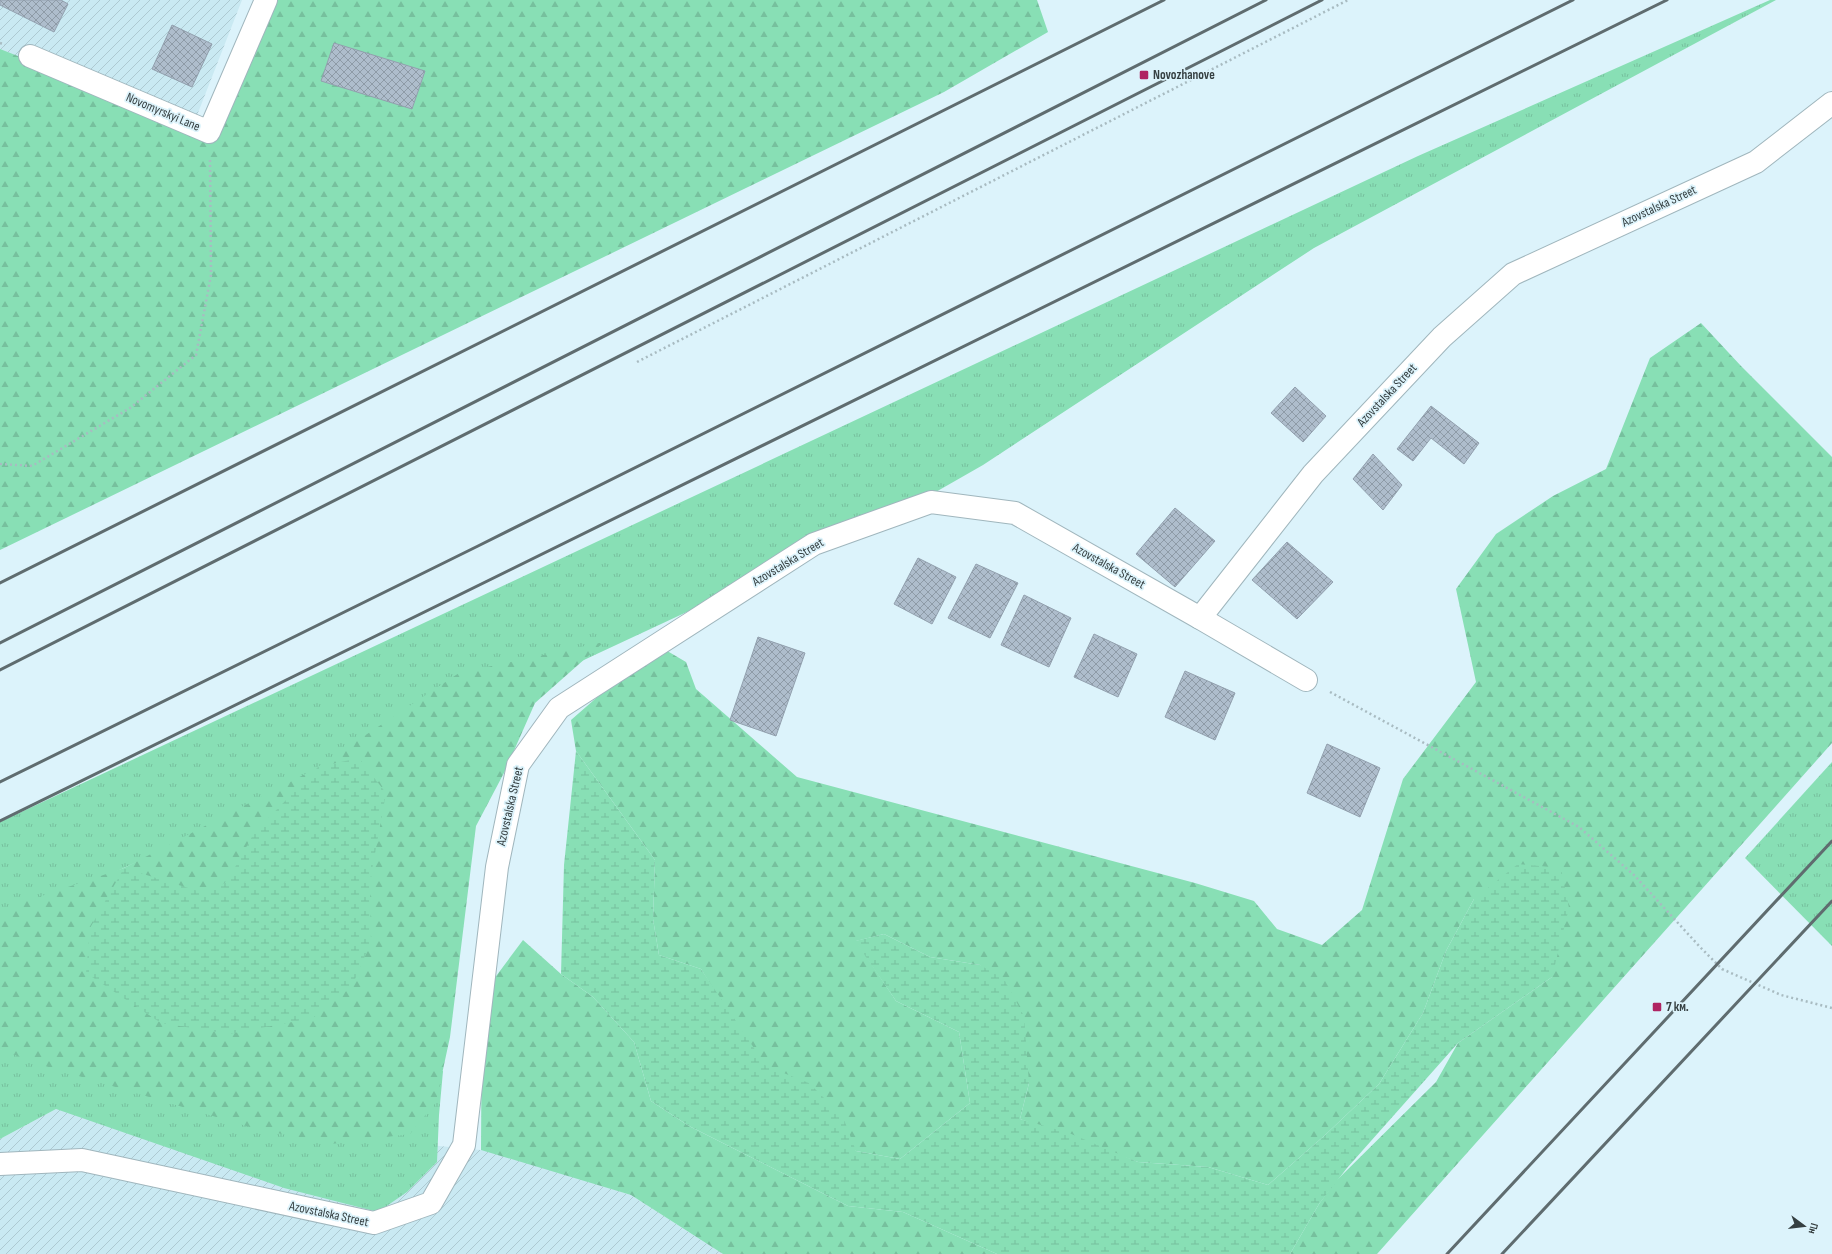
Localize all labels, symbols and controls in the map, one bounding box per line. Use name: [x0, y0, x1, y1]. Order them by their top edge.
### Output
place label: Novozhanove: [1153, 67, 1215, 83]
marker: Novozhanove: [1138, 69, 1150, 81]
street label: Novomyrskyi Lane: [124, 89, 202, 135]
street label: Azovstalska Street: [1618, 182, 1699, 231]
street label: Azovstalska Street: [1353, 360, 1420, 431]
street label: Azovstalska Street: [748, 534, 827, 590]
street label: Azovstalska Street: [1069, 539, 1148, 593]
street label: Azovstalska Street: [493, 765, 527, 848]
place label: 7 км.: [1666, 999, 1689, 1015]
marker: 7 км.: [1651, 1001, 1663, 1013]
street label: Azovstalska Street: [287, 1198, 370, 1230]
north arrow: [1784, 1206, 1824, 1246]
text: Пн: [1805, 1222, 1821, 1235]

